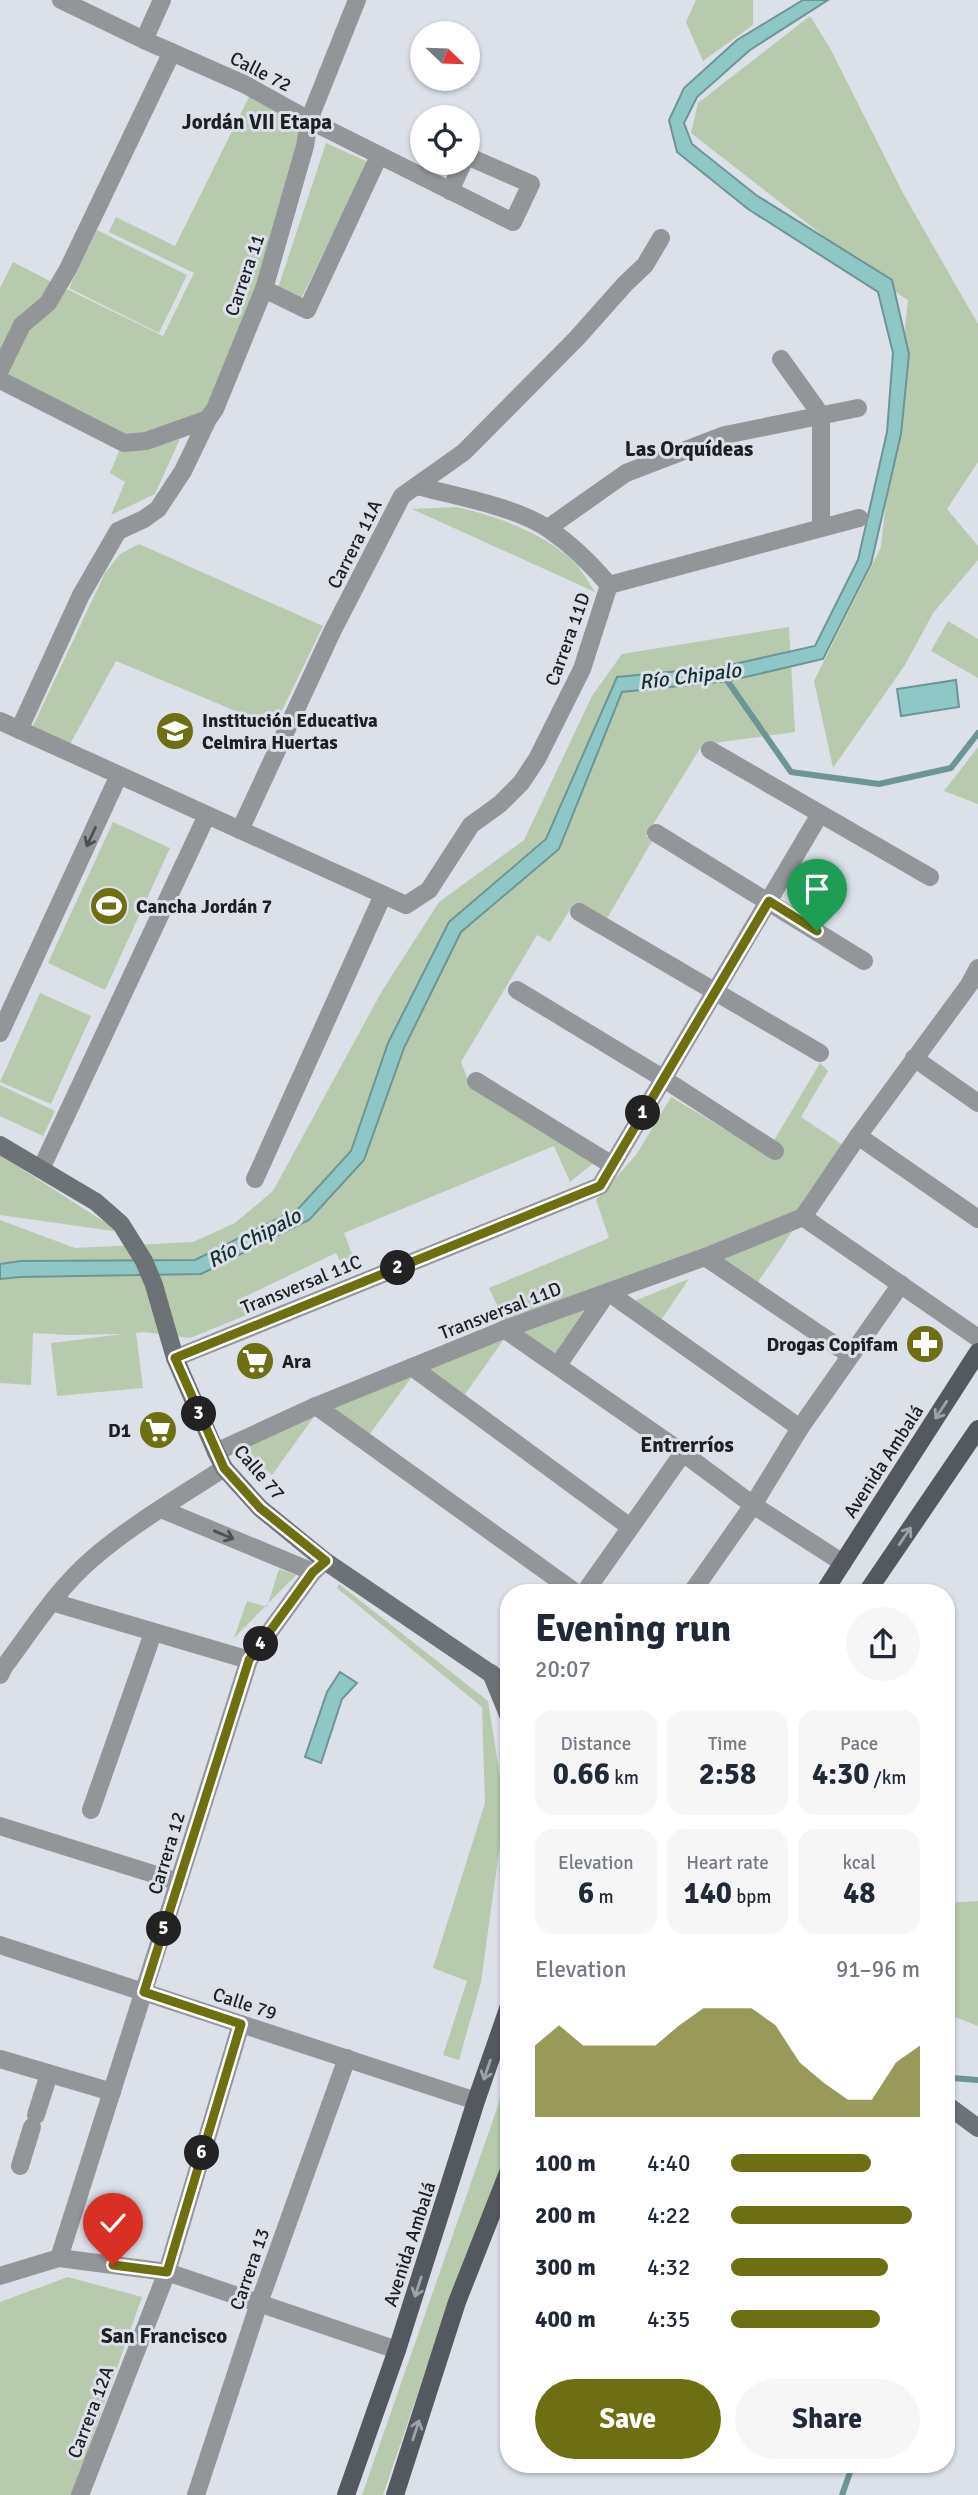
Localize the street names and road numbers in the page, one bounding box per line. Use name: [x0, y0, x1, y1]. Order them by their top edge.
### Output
street label: Calle 72: [226, 46, 295, 98]
street label: Carrera 11: [220, 231, 270, 320]
street label: Carrera 11A: [322, 495, 388, 593]
street label: Carrera 11D: [540, 589, 596, 689]
street label: Transversal 11C: [237, 1250, 365, 1320]
street label: Transversal 11D: [436, 1277, 565, 1345]
street label: Avenida Ambalá: [838, 1400, 929, 1523]
street label: Calle 77: [229, 1440, 290, 1505]
street label: Carrera 12: [143, 1809, 191, 1898]
street label: Calle 79: [210, 1982, 280, 2026]
street label: Avenida Ambalá: [378, 2179, 441, 2310]
street label: Carrera 13: [225, 2225, 275, 2314]
street label: Carrera 12A: [62, 2362, 120, 2462]

